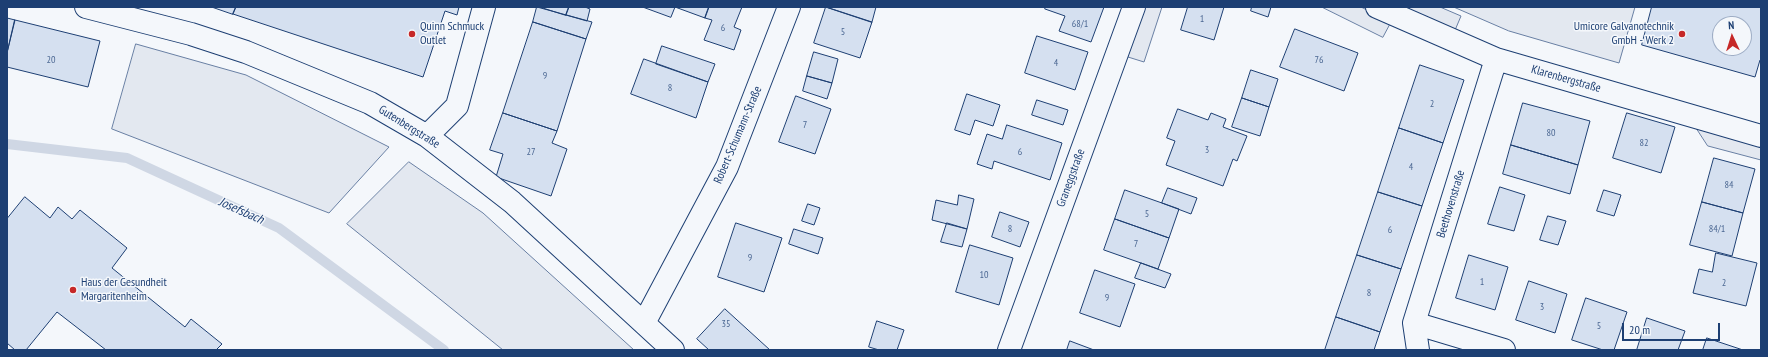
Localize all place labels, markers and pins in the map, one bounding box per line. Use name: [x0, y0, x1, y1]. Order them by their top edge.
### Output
place label: Quinn Schmuck Outlet: [420, 20, 484, 48]
place label: Umicore Galvanotechnik GmbH - Werk 2: [1574, 20, 1674, 48]
marker: Quinn Schmuck Outlet: [407, 29, 417, 39]
marker: Umicore Galvanotechnik GmbH - Werk 2: [1677, 29, 1687, 39]
place label: Haus der Gesundheit Margaritenheim: [81, 276, 167, 304]
marker: Haus der Gesundheit Margaritenheim: [68, 285, 78, 295]

